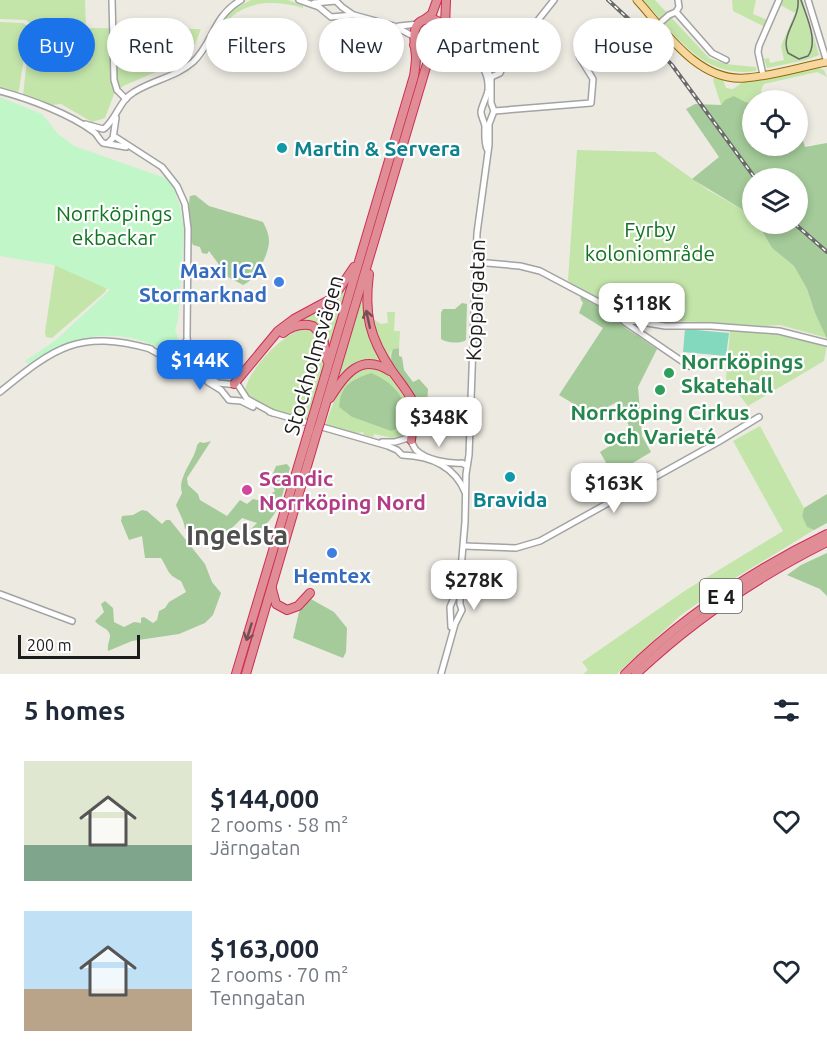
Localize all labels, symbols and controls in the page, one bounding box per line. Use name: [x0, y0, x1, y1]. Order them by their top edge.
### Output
chip: Buy: [18, 18, 95, 72]
chip: Rent: [107, 18, 194, 72]
chip: Filters: [206, 18, 307, 72]
chip: New: [319, 18, 404, 72]
chip: Apartment: [416, 18, 561, 72]
chip: House: [573, 18, 674, 72]
map controls: [742, 90, 808, 234]
button: locate: [742, 90, 808, 156]
place label: Martin & Servera: [294, 136, 461, 160]
marker: Martin & Servera: [275, 141, 289, 155]
button: layers: [742, 168, 808, 234]
park label: Norrköpings ekbackar: [56, 201, 172, 249]
park label: Fyrby koloniområde: [585, 217, 715, 265]
street label: Koppargatan: [461, 239, 489, 361]
place label: Maxi ICA Stormarknad: [139, 258, 267, 306]
street label: Stockholmsvägen: [279, 272, 347, 438]
marker: Maxi ICA Stormarknad: [272, 275, 286, 289]
pin: $118K: [600, 283, 684, 334]
text: $118K: [613, 291, 671, 314]
one-way arrow: [362, 310, 374, 329]
pin: $144K: [158, 340, 242, 391]
text: $144K: [171, 348, 229, 371]
place label: Norrköpings Skatehall: [681, 349, 803, 397]
marker: Norrköpings Skatehall: [662, 366, 676, 380]
marker: Norrköping Cirkus och Varieté: [653, 383, 667, 397]
pin: $348K: [397, 397, 481, 448]
place label: Norrköping Cirkus och Varieté: [570, 400, 750, 448]
text: $348K: [410, 405, 468, 428]
pin: $163K: [572, 463, 656, 514]
place label: Scandic Norrköping Nord: [259, 466, 426, 514]
marker: Bravida: [503, 470, 517, 484]
text: $163K: [585, 471, 643, 494]
marker: Scandic Norrköping Nord: [240, 483, 254, 497]
place label: Bravida: [473, 487, 547, 511]
district label: Ingelsta: [186, 520, 288, 550]
marker: Hemtex: [325, 546, 339, 560]
pin: $278K: [432, 560, 516, 611]
place label: Hemtex: [293, 563, 371, 587]
text: $278K: [445, 568, 503, 591]
road number: E 4: [700, 579, 742, 613]
one-way arrow: [242, 622, 253, 641]
scale bar: [18, 632, 140, 660]
text: 200 m: [27, 636, 72, 654]
icon: filters: [770, 694, 803, 727]
text: 5 homes: [24, 696, 125, 725]
text: $144,000: [210, 784, 319, 813]
icon: home: [72, 785, 144, 857]
icon: heart: [770, 805, 803, 838]
text: 2 rooms · 58 m²: [210, 813, 348, 836]
text: Järngatan: [210, 836, 300, 859]
text: $163,000: [210, 934, 319, 963]
icon: home: [72, 935, 144, 1007]
icon: heart: [770, 955, 803, 988]
text: 2 rooms · 70 m²: [210, 963, 348, 986]
text: Tenngatan: [210, 986, 305, 1009]

